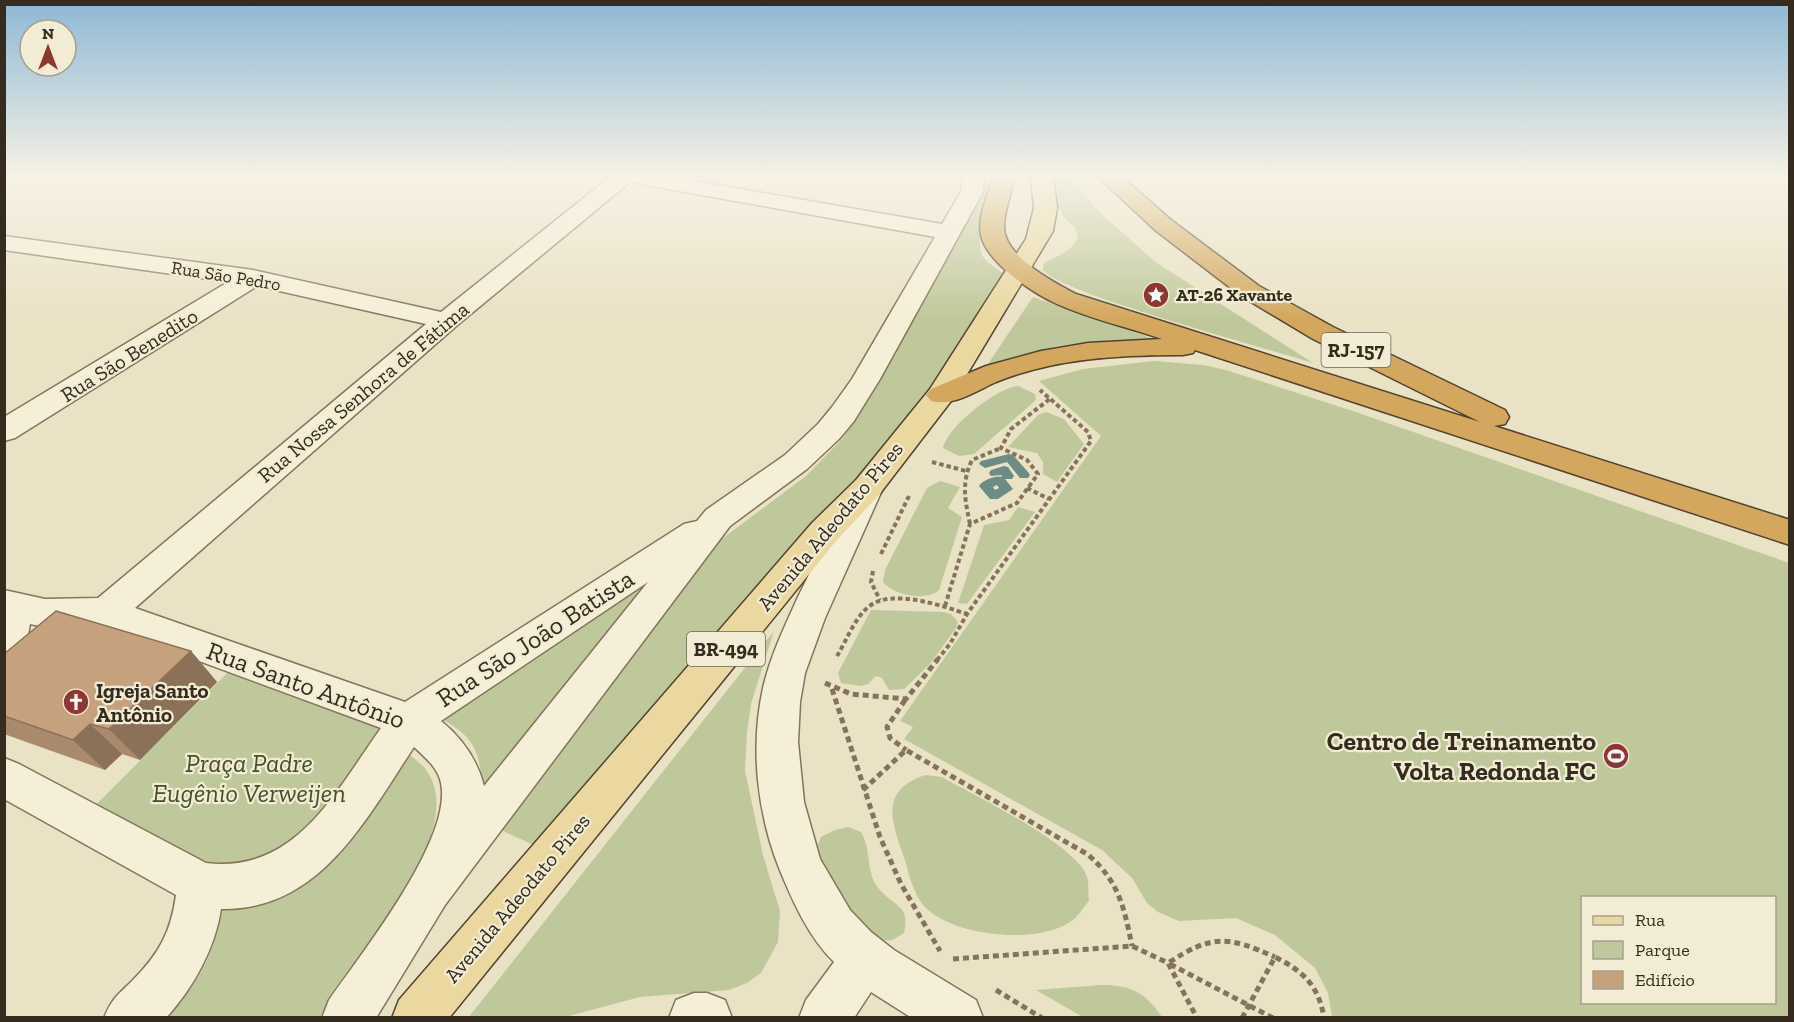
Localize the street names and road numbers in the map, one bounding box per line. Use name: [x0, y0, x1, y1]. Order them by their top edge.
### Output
street label: Rua São Pedro: [170, 256, 282, 296]
street label: Rua Nossa Senhora de Fátima: [252, 296, 474, 488]
street label: Rua São Benedito: [56, 303, 202, 407]
road number: RJ-157: [1322, 333, 1390, 367]
street label: Avenida Adeodato Pires: [752, 436, 908, 616]
street label: Rua São João Batista: [430, 562, 640, 714]
road number: BR-494: [687, 632, 765, 666]
street label: Rua Santo Antônio: [202, 634, 410, 736]
street label: Avenida Adeodato Pires: [439, 808, 595, 988]

